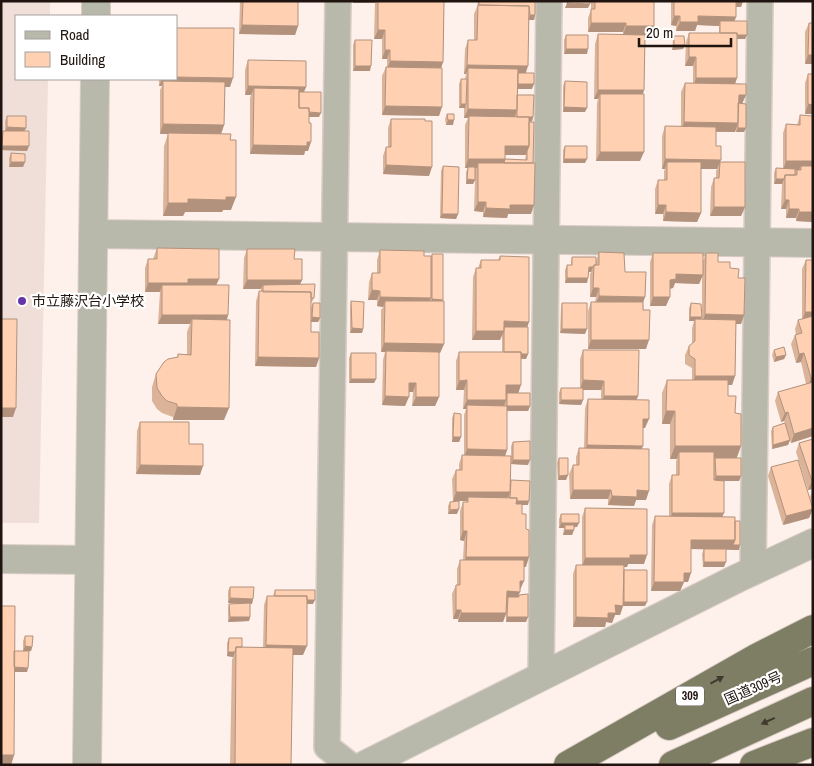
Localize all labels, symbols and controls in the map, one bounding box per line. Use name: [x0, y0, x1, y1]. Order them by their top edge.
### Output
legend: [15, 15, 178, 80]
scale bar: [639, 15, 732, 47]
text: 20 m: [646, 22, 673, 43]
text: Road: [60, 24, 89, 45]
text: Building: [60, 49, 105, 70]
place label: 市立藤沢台小学校: [32, 292, 144, 310]
marker: 市立藤沢台小学校: [16, 295, 28, 307]
street label: 国道309号: [721, 667, 785, 709]
one-way arrow: [711, 676, 724, 685]
road number: 309: [676, 686, 704, 706]
one-way arrow: [761, 718, 775, 726]

